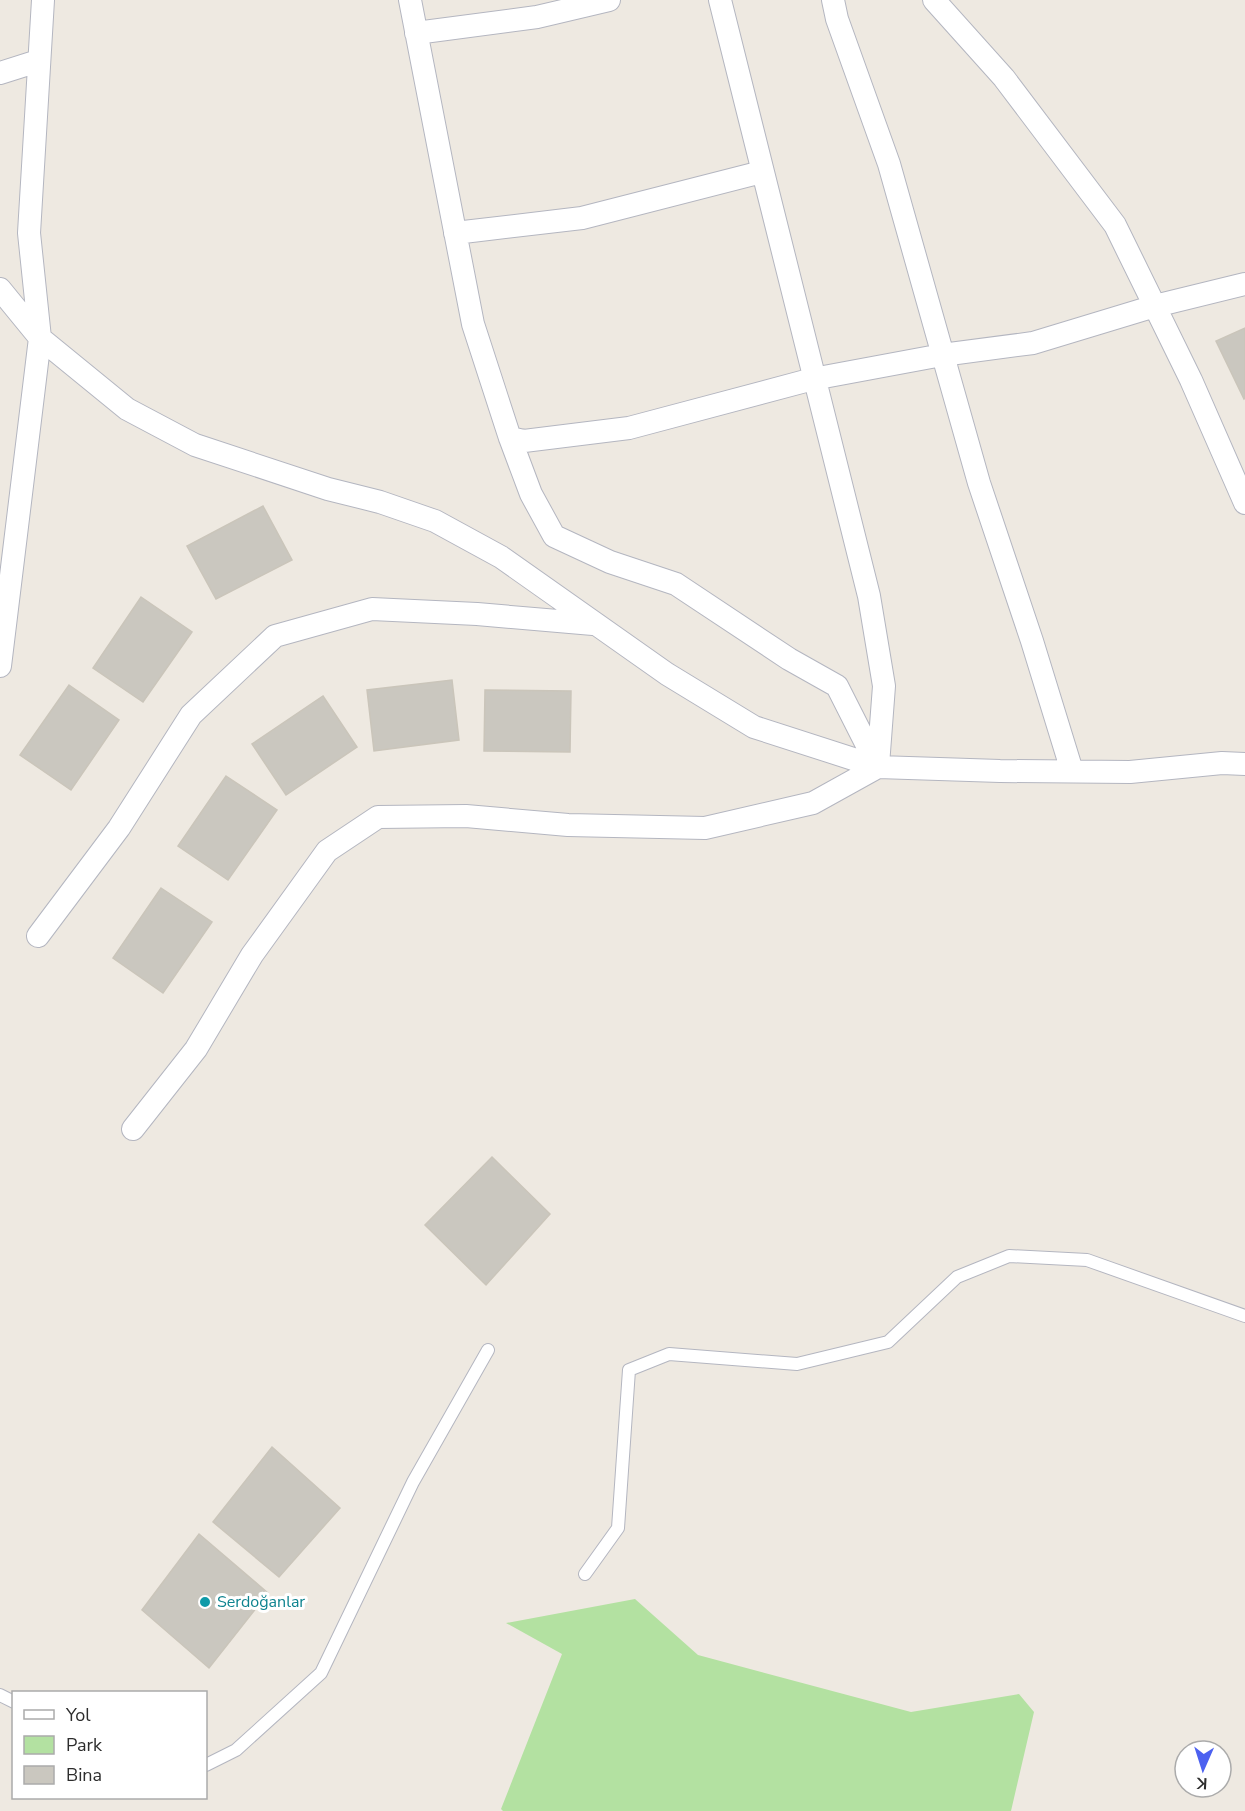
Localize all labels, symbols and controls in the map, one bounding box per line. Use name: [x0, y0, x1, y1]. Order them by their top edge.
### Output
place label: Serdoğanlar: [217, 1591, 305, 1613]
marker: Serdoğanlar: [198, 1595, 212, 1609]
legend: [12, 1691, 207, 1799]
text: Yol: [65, 1703, 91, 1727]
text: Park: [66, 1733, 103, 1757]
north arrow: [1173, 1739, 1233, 1799]
text: Bina: [66, 1763, 102, 1787]
text: K: [1195, 1772, 1208, 1794]

